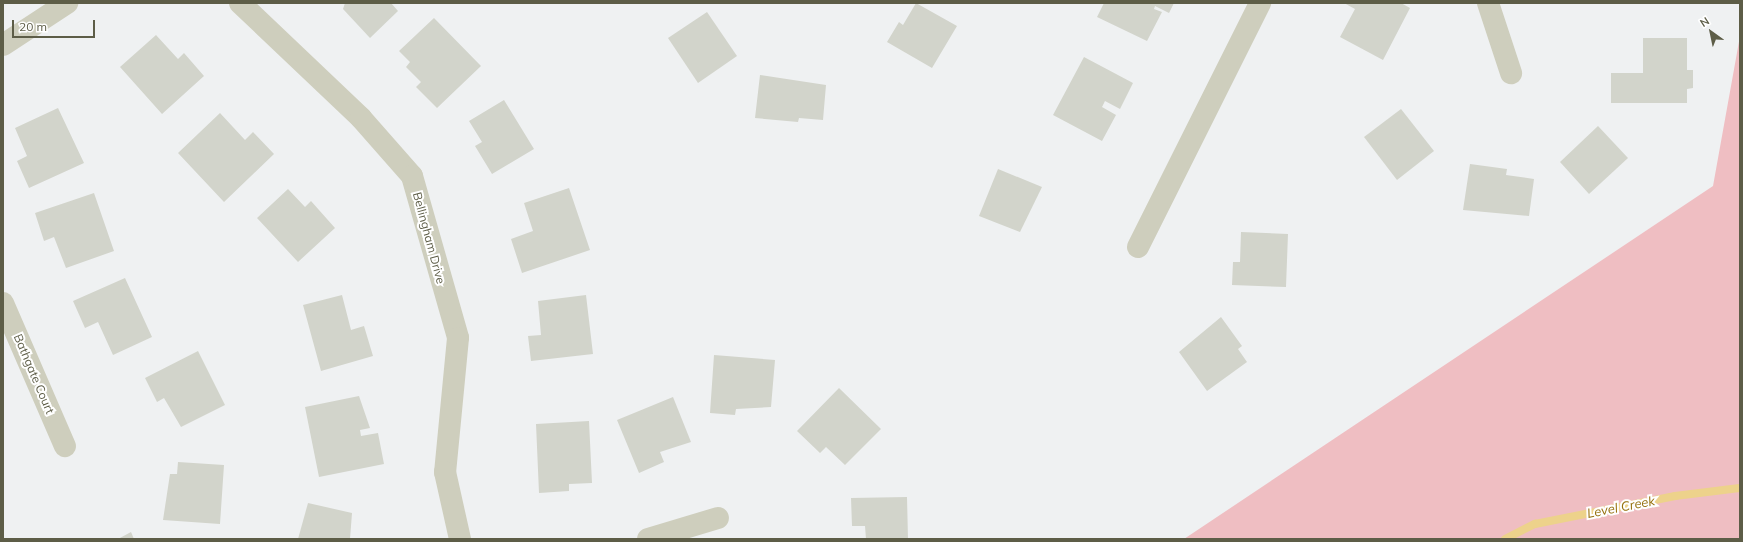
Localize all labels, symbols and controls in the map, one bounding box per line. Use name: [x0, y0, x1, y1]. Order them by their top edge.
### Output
scale bar: [14, 12, 97, 38]
north arrow: [1691, 12, 1731, 52]
text: N: [1697, 14, 1712, 30]
text: 20 m: [19, 19, 47, 34]
street label: Bellingham Drive: [410, 191, 448, 285]
street label: Bathgate Court: [11, 332, 57, 416]
water label: Level Creek: [1586, 493, 1656, 521]

